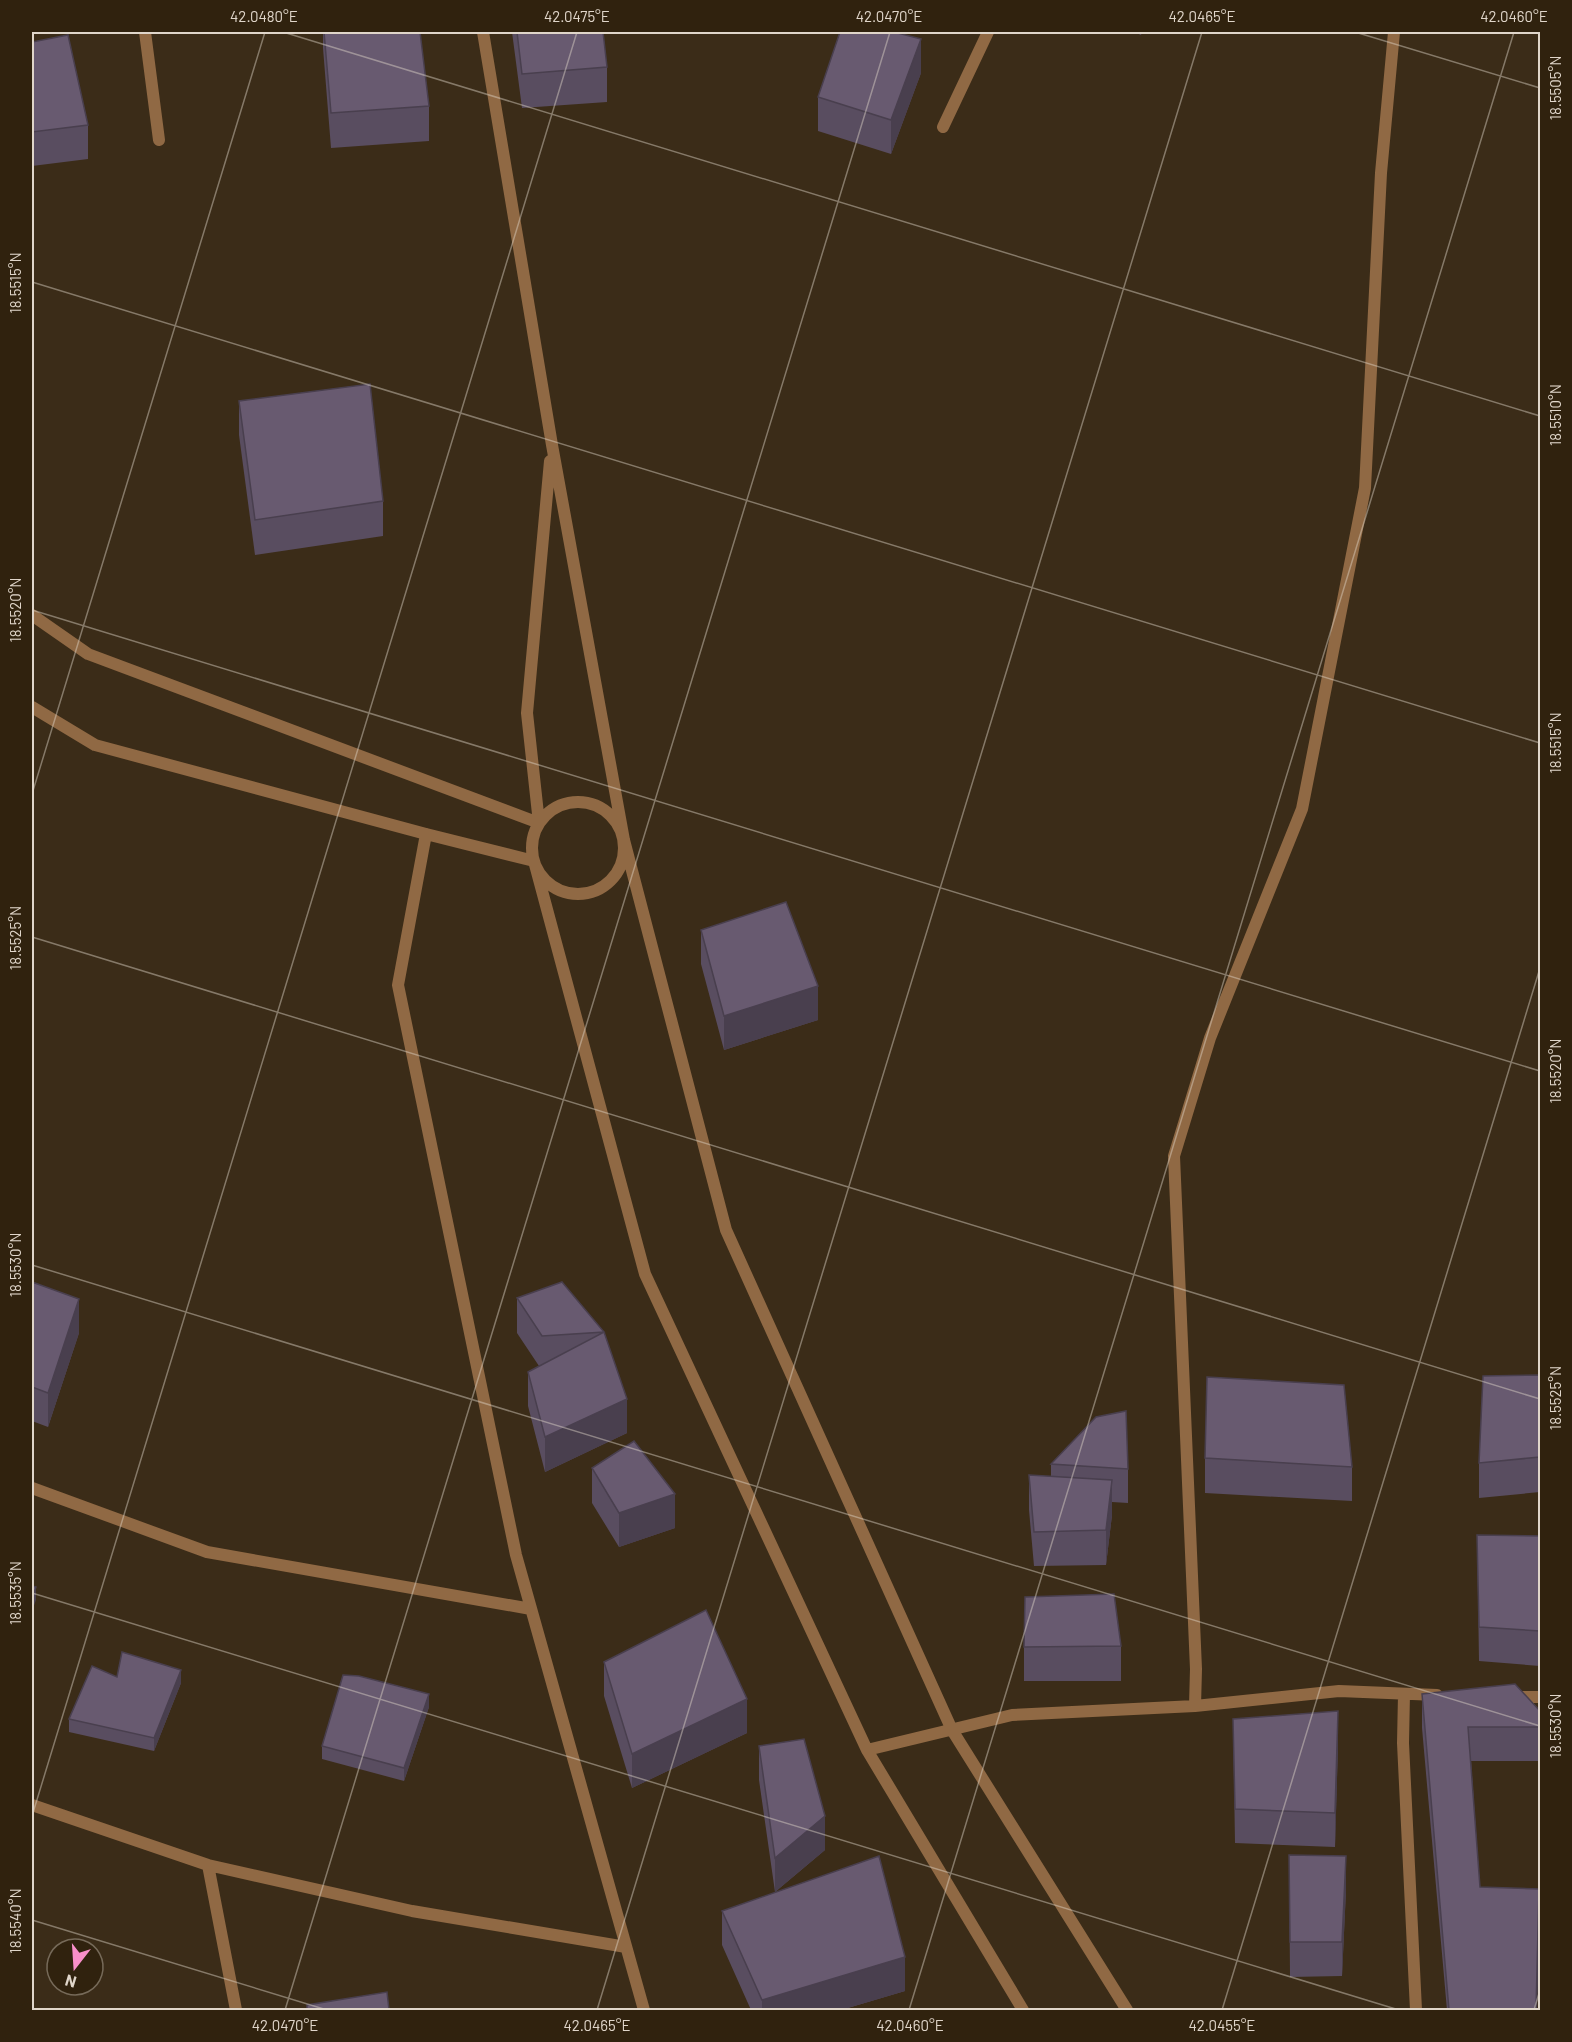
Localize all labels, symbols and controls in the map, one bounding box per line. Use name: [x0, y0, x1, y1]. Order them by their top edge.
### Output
text: 42.0480°E: [230, 7, 298, 25]
text: 42.0475°E: [544, 7, 610, 25]
text: 42.0470°E: [856, 7, 922, 25]
text: 42.0465°E: [1169, 7, 1235, 25]
text: 42.0460°E: [1480, 7, 1548, 25]
text: 18.5505°N: [1546, 56, 1564, 120]
text: 18.5515°N: [6, 252, 24, 314]
text: 18.5510°N: [1546, 384, 1564, 446]
text: 18.5520°N: [6, 577, 24, 643]
text: 18.5515°N: [1546, 712, 1564, 774]
text: 18.5525°N: [6, 906, 24, 970]
text: 18.5520°N: [1546, 1038, 1564, 1104]
text: 18.5530°N: [6, 1233, 24, 1297]
text: 18.5525°N: [1546, 1366, 1564, 1430]
text: 18.5535°N: [6, 1561, 24, 1625]
text: 18.5530°N: [1546, 1694, 1564, 1758]
text: 18.5540°N: [6, 1888, 24, 1954]
north arrow: [45, 1937, 105, 1997]
text: N: [63, 1971, 78, 1992]
text: 42.0470°E: [252, 2016, 318, 2034]
text: 42.0465°E: [564, 2016, 630, 2034]
text: 42.0460°E: [876, 2016, 944, 2034]
text: 42.0455°E: [1189, 2016, 1255, 2034]

